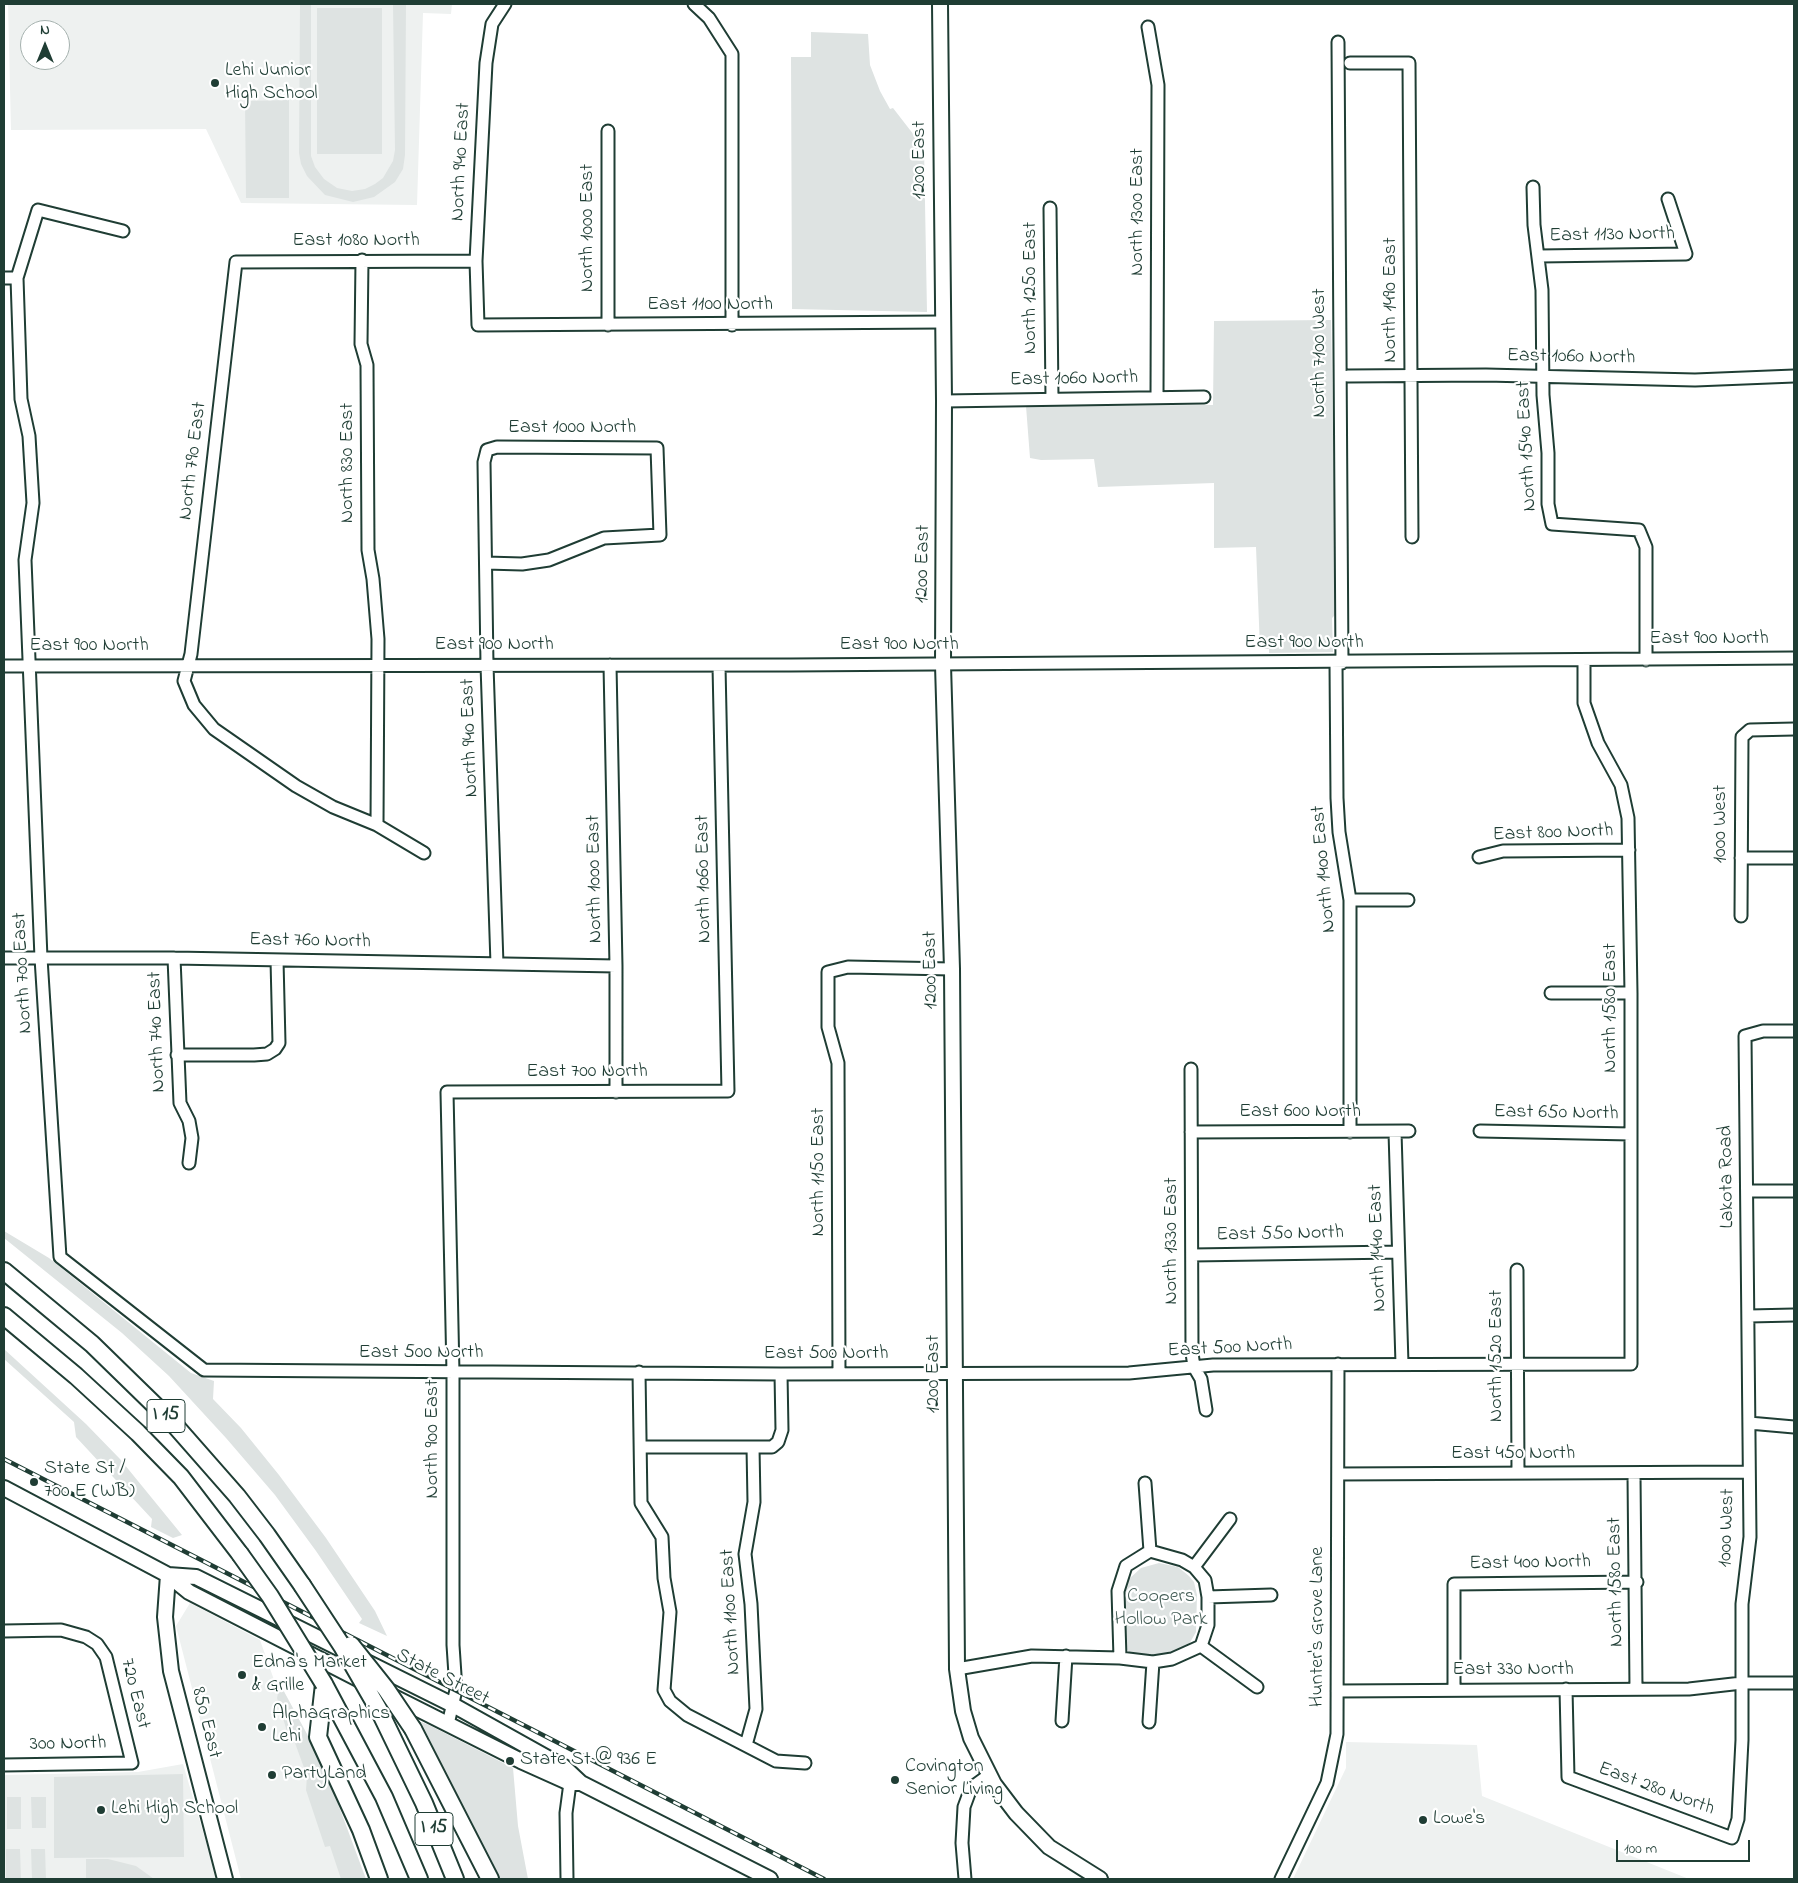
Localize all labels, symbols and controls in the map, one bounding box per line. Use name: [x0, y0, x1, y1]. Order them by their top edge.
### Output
north arrow: [20, 20, 70, 70]
text: N: [40, 20, 50, 41]
place label: Lehi Junior High School: [225, 60, 318, 107]
marker: Lehi Junior High School: [209, 77, 221, 89]
street label: North 940 East: [447, 102, 477, 222]
street label: 1200 East: [909, 121, 933, 199]
street label: North 1300 East: [1127, 148, 1151, 276]
street label: North 1000 East: [577, 164, 601, 292]
street label: North 1250 East: [1020, 222, 1044, 354]
street label: East 1130 North: [1549, 223, 1675, 249]
street label: East 1080 North: [292, 230, 420, 254]
street label: North 1490 East: [1380, 237, 1404, 363]
street label: North 7100 West: [1309, 288, 1333, 418]
street label: East 1100 North: [647, 294, 773, 318]
street label: East 1060 North: [1507, 345, 1635, 371]
street label: East 1060 North: [1010, 367, 1138, 393]
street label: North 1540 East: [1513, 380, 1543, 512]
street label: North 790 East: [175, 400, 213, 522]
street label: North 830 East: [337, 403, 361, 523]
street label: East 1000 North: [508, 417, 636, 441]
street label: 1200 East: [911, 525, 937, 603]
street label: East 900 North: [1649, 628, 1769, 652]
street label: East 900 North: [1244, 632, 1364, 656]
street label: East 900 North: [434, 634, 554, 658]
street label: East 900 North: [839, 634, 959, 658]
street label: East 900 North: [29, 635, 149, 659]
street label: North 940 East: [457, 678, 485, 798]
street label: 1000 West: [1710, 785, 1734, 863]
street label: North 1400 East: [1307, 804, 1343, 934]
street label: North 1000 East: [583, 815, 609, 943]
street label: North 1060 East: [692, 815, 718, 943]
street label: East 800 North: [1492, 820, 1614, 848]
street label: North 700 East: [9, 912, 39, 1034]
street label: East 760 North: [249, 929, 371, 955]
street label: 1200 East: [919, 931, 945, 1009]
street label: North 1580 East: [1600, 943, 1624, 1073]
street label: North 740 East: [144, 971, 172, 1093]
street label: East 700 North: [526, 1061, 648, 1085]
street label: East 600 North: [1239, 1101, 1361, 1125]
street label: East 650 North: [1493, 1101, 1619, 1127]
street label: North 1150 East: [808, 1108, 832, 1236]
street label: Lakota Road: [1715, 1125, 1741, 1229]
street label: North 1330 East: [1161, 1177, 1185, 1305]
street label: North 1440 East: [1365, 1184, 1393, 1312]
street label: East 550 North: [1216, 1222, 1344, 1248]
street label: North 1520 East: [1486, 1290, 1510, 1422]
street label: East 500 North: [1167, 1334, 1293, 1364]
street label: 1200 East: [923, 1335, 947, 1413]
street label: East 500 North: [359, 1342, 483, 1366]
street label: East 500 North: [764, 1343, 888, 1367]
street label: North 900 East: [422, 1379, 446, 1499]
road number: I 15: [147, 1400, 185, 1432]
street label: East 450 North: [1451, 1443, 1575, 1467]
place label: State St / 700 E (WB): [44, 1458, 135, 1505]
marker: State St / 700 E (WB): [28, 1476, 40, 1488]
street label: 1000 West: [1715, 1488, 1741, 1568]
street label: North 1580 East: [1604, 1517, 1630, 1647]
street label: Hunter's Grove Lane: [1307, 1547, 1331, 1707]
street label: North 1100 East: [717, 1548, 747, 1676]
street label: East 400 North: [1469, 1551, 1591, 1577]
park label: Coopers Hollow Park: [1115, 1586, 1207, 1633]
street label: State Street: [391, 1644, 493, 1712]
place label: Edna's Market & Grille: [252, 1652, 367, 1699]
street label: 720 East: [114, 1656, 154, 1732]
street label: East 330 North: [1452, 1659, 1574, 1683]
marker: Edna's Market & Grille: [236, 1669, 248, 1681]
street label: 850 East: [185, 1685, 225, 1761]
place label: AlphaGraphics Lehi: [272, 1703, 390, 1750]
marker: AlphaGraphics Lehi: [256, 1721, 268, 1733]
street label: 300 North: [29, 1732, 107, 1758]
place label: State St @ 936 E: [520, 1749, 657, 1773]
marker: State St @ 936 E: [504, 1755, 516, 1767]
place label: Covington Senior Living: [905, 1756, 1003, 1803]
street label: East 280 North: [1594, 1758, 1718, 1822]
place label: PartyLand: [282, 1763, 367, 1787]
marker: PartyLand: [266, 1769, 278, 1781]
marker: Covington Senior Living: [889, 1774, 901, 1786]
place label: Lehi High School: [111, 1798, 238, 1822]
marker: Lehi High School: [95, 1804, 107, 1816]
place label: Lowe's: [1433, 1808, 1485, 1832]
road number: I 15: [415, 1812, 453, 1846]
marker: Lowe's: [1417, 1814, 1429, 1826]
scale bar: [1618, 1830, 1752, 1862]
text: 100 m: [1624, 1838, 1657, 1860]

